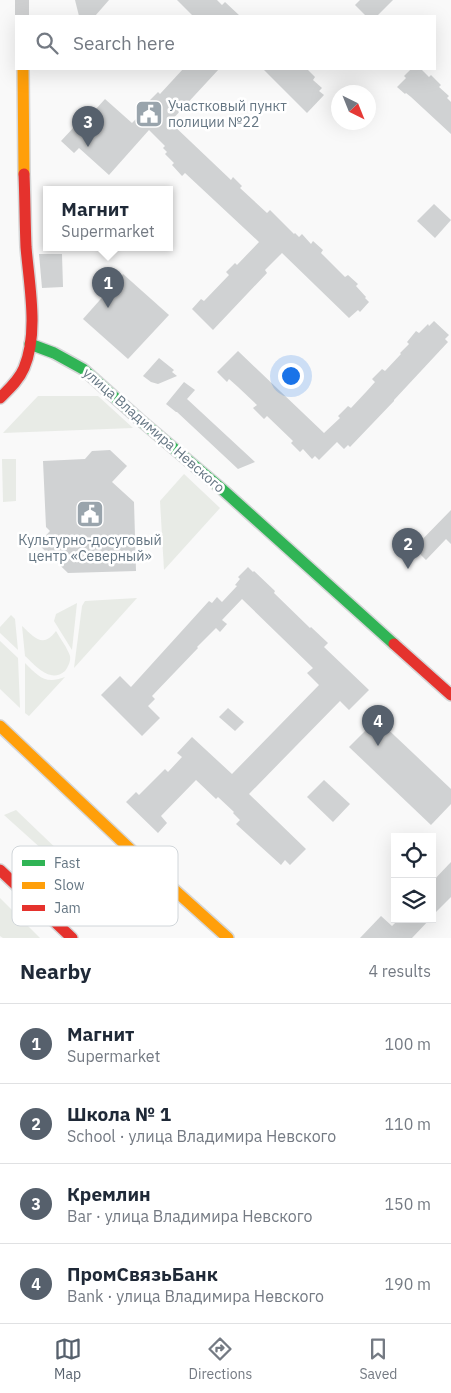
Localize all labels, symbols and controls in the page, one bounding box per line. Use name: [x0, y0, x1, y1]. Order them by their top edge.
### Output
search box: [15, 15, 436, 70]
icon: search: [33, 29, 61, 57]
text: Search here: [73, 31, 175, 55]
north arrow: [331, 85, 376, 130]
place label: Участковый пункт полиции №22: [168, 97, 287, 131]
public building icon: Участковый пункт полиции №22: [134, 99, 164, 129]
pin: 3: [72, 106, 104, 147]
popup: [43, 186, 173, 251]
text: Магнит: [61, 197, 129, 221]
text: Supermarket: [61, 221, 155, 241]
pin: 1: [92, 267, 124, 308]
your location: [278, 363, 304, 389]
street label: улица Владимира Невского: [79, 364, 229, 497]
public building icon: Культурно-досуговый центр «Северный»: [75, 499, 105, 529]
pin: 2: [392, 528, 424, 569]
place label: Культурно-досуговый центр «Северный»: [18, 531, 162, 565]
pin: 4: [362, 705, 394, 746]
map controls: [391, 833, 436, 923]
button: locate: [391, 833, 436, 878]
legend: [12, 846, 178, 926]
text: Fast: [54, 854, 80, 872]
text: Slow: [54, 876, 85, 894]
button: layers: [391, 878, 436, 923]
text: Jam: [54, 899, 81, 917]
text: Nearby: [20, 957, 91, 985]
text: 4 results: [368, 961, 431, 981]
text: Магнит: [67, 1022, 134, 1046]
text: 1: [31, 1034, 41, 1054]
text: 100 m: [384, 1034, 431, 1054]
text: Supermarket: [67, 1046, 160, 1066]
text: Школа № 1: [67, 1102, 171, 1126]
text: 2: [31, 1114, 41, 1134]
text: 110 m: [384, 1114, 431, 1134]
text: School · улица Владимира Невского: [67, 1126, 336, 1146]
text: Кремлин: [67, 1182, 151, 1206]
text: 3: [31, 1194, 41, 1214]
text: 150 m: [384, 1194, 431, 1214]
text: Bar · улица Владимира Невского: [67, 1206, 312, 1226]
text: ПромСвязьБанк: [67, 1262, 218, 1286]
text: 4: [31, 1274, 41, 1294]
text: 190 m: [384, 1274, 431, 1294]
text: Bank · улица Владимира Невского: [67, 1286, 324, 1306]
tab: Map: [54, 1335, 82, 1383]
tab: Directions: [189, 1335, 252, 1383]
tab: Saved: [359, 1335, 397, 1383]

